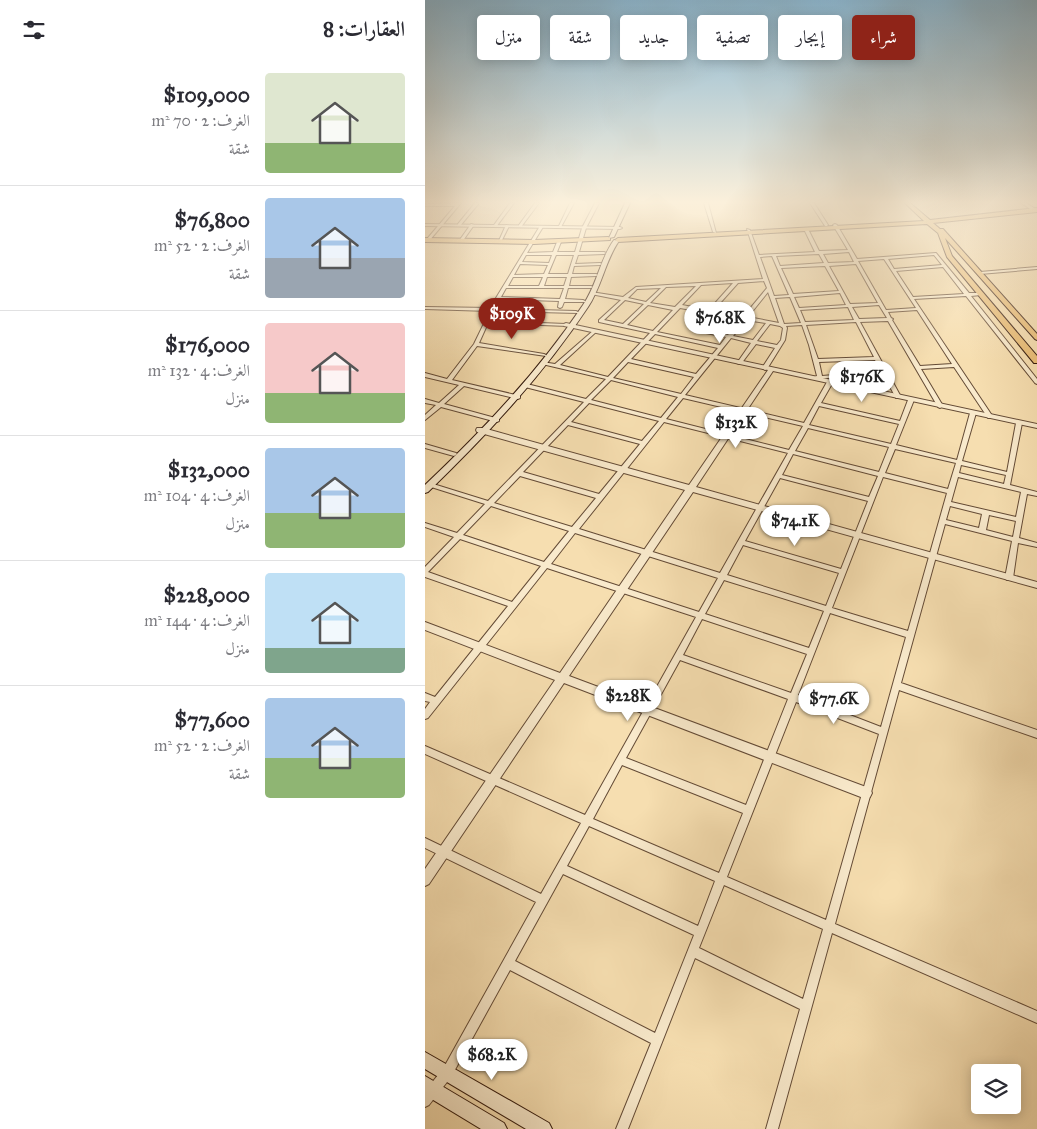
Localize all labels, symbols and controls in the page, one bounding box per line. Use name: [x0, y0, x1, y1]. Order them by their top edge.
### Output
chip: منزل: [477, 15, 540, 60]
chip: شقة: [550, 15, 610, 60]
chip: جديد: [620, 15, 687, 60]
chip: تصفية: [697, 15, 768, 60]
chip: إيجار: [778, 15, 842, 60]
chip: شراء: [852, 15, 915, 60]
icon: filters: [20, 16, 48, 44]
text: العقارات: 8: [323, 16, 405, 42]
text: $109,000: [164, 82, 250, 108]
icon: home: [305, 93, 365, 153]
text: الغرف: 2 · 70 m²: [151, 111, 250, 130]
text: شقة: [229, 139, 250, 158]
text: $76,800: [174, 207, 250, 233]
icon: home: [305, 218, 365, 278]
text: الغرف: 2 · 52 m²: [154, 236, 250, 255]
text: شقة: [229, 264, 250, 283]
pin: $109K: [477, 298, 547, 340]
pin: $76.8K: [679, 302, 761, 344]
text: $109K: [489, 304, 535, 323]
text: $76.8K: [695, 308, 745, 327]
text: $176,000: [165, 332, 250, 358]
icon: home: [305, 343, 365, 403]
pin: $176K: [827, 360, 897, 403]
text: الغرف: 4 · 132 m²: [148, 361, 250, 380]
text: $176K: [840, 367, 884, 386]
text: منزل: [225, 389, 250, 408]
pin: $132K: [701, 406, 771, 449]
text: $132K: [715, 413, 757, 432]
text: $132,000: [168, 457, 250, 483]
icon: home: [305, 468, 365, 528]
text: الغرف: 4 · 104 m²: [144, 486, 250, 505]
pin: $74.1K: [754, 504, 836, 547]
text: $74.1K: [771, 511, 819, 530]
text: منزل: [225, 514, 250, 533]
text: $228,000: [163, 582, 250, 608]
icon: home: [305, 593, 365, 653]
text: الغرف: 4 · 144 m²: [144, 611, 250, 630]
text: منزل: [225, 639, 250, 658]
pin: $228K: [593, 680, 663, 722]
pin: $77.6K: [793, 682, 875, 725]
text: $228K: [605, 686, 651, 705]
text: $77.6K: [809, 689, 859, 708]
text: $77,600: [175, 707, 250, 733]
icon: home: [305, 718, 365, 778]
text: الغرف: 2 · 52 m²: [154, 736, 250, 755]
text: شقة: [229, 764, 250, 783]
pin: $68.2K: [451, 1038, 533, 1081]
text: $68.2K: [468, 1045, 516, 1064]
map controls: [971, 1064, 1021, 1114]
button: layers: [971, 1064, 1021, 1114]

